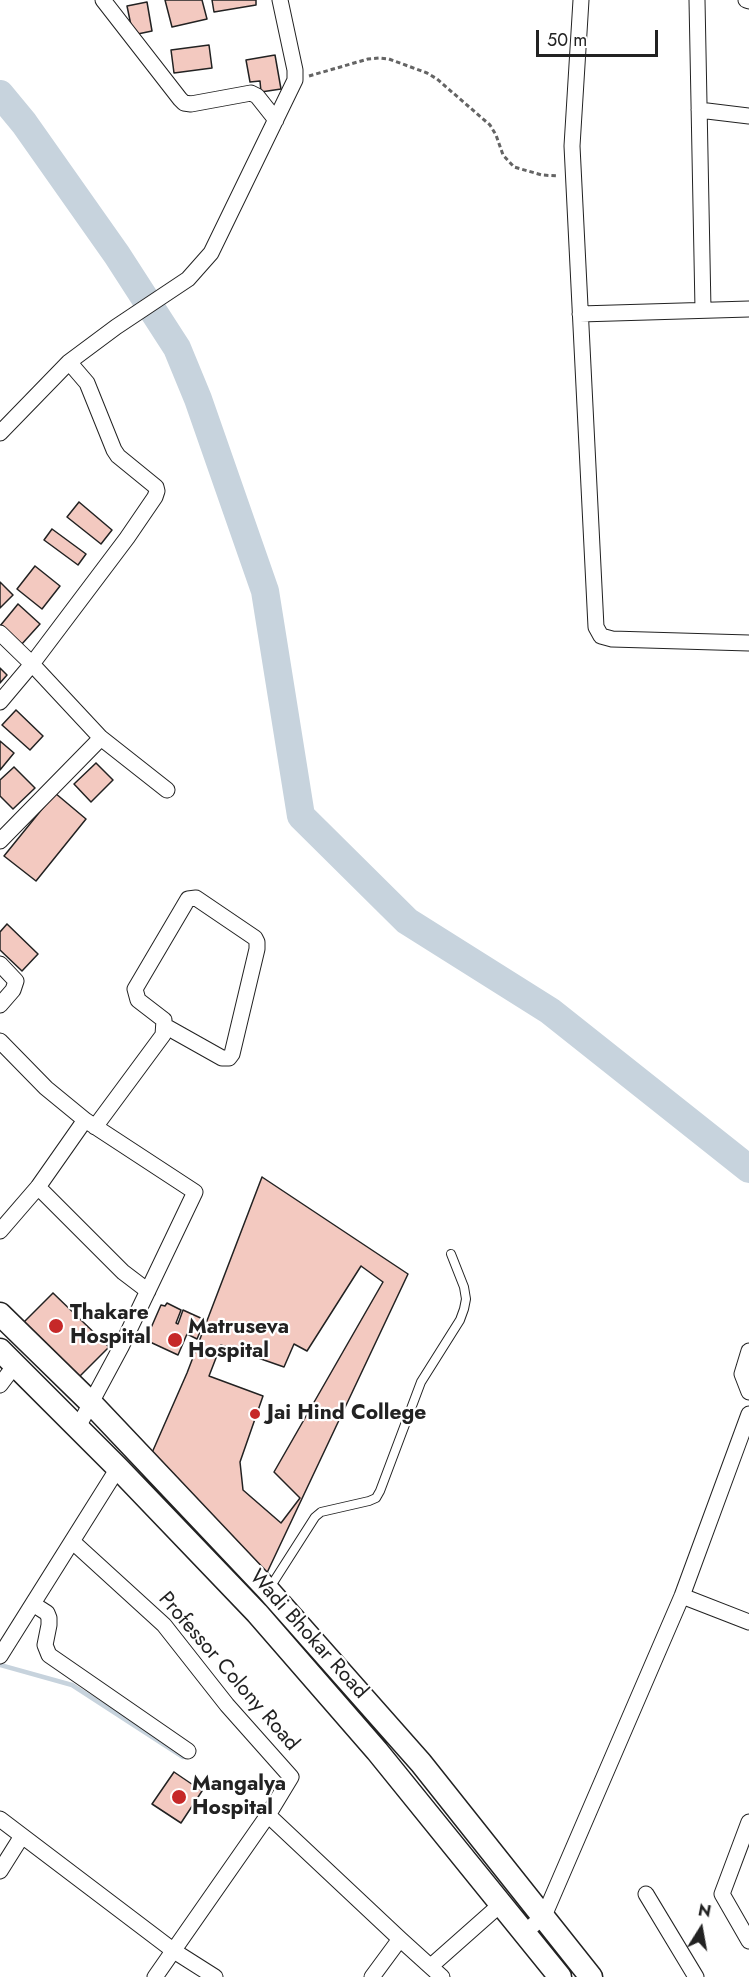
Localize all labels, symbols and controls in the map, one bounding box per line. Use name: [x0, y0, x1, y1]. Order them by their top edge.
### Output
scale bar: [539, 18, 660, 56]
text: 50 m: [547, 27, 587, 53]
place label: Thakare Hospital: [70, 1301, 151, 1351]
place label: Matruseva Hospital: [188, 1315, 289, 1365]
marker: Thakare Hospital: [47, 1317, 65, 1335]
marker: Matruseva Hospital: [166, 1331, 184, 1349]
place label: Jai Hind College: [267, 1401, 426, 1427]
marker: Jai Hind College: [248, 1407, 262, 1421]
street label: Wadi Bhokar Road: [243, 1565, 373, 1705]
street label: Professor Colony Road: [152, 1587, 304, 1757]
place label: Mangalya Hospital: [192, 1772, 286, 1822]
marker: Mangalya Hospital: [170, 1788, 188, 1806]
text: N: [696, 1898, 713, 1923]
north arrow: [671, 1899, 731, 1959]

